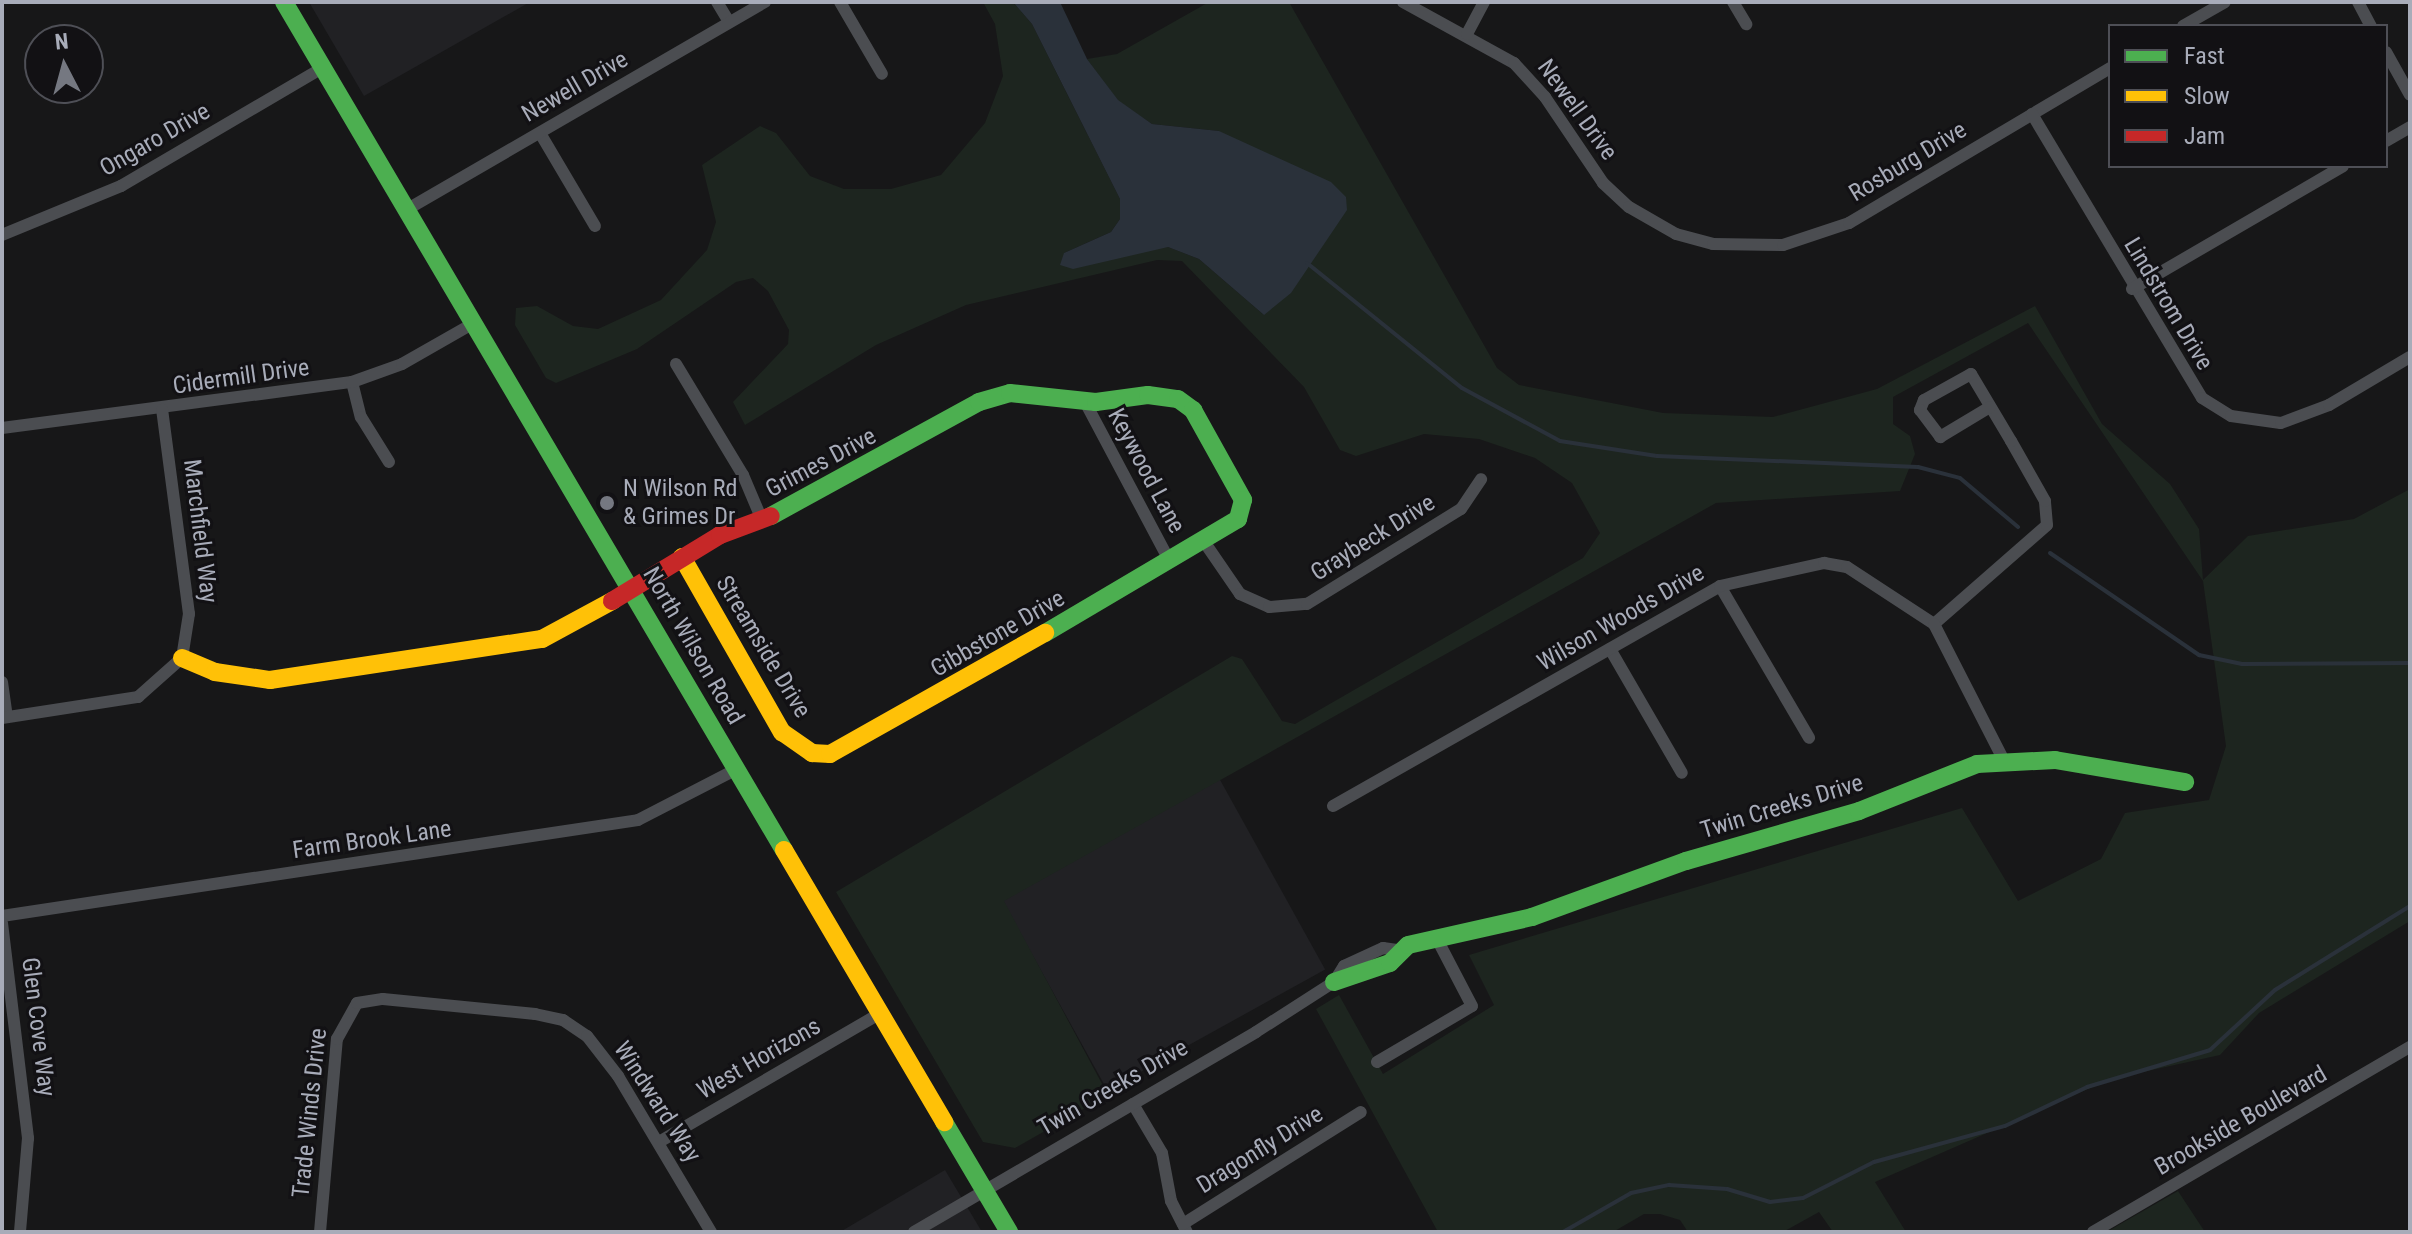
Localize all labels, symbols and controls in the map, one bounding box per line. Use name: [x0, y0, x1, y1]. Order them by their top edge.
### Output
north arrow: [24, 24, 104, 104]
legend: [2108, 24, 2388, 168]
text: N: [54, 28, 70, 55]
text: Fast: [2184, 42, 2225, 70]
street label: Newell Drive: [517, 45, 633, 129]
street label: Newell Drive: [1531, 54, 1623, 166]
text: Slow: [2184, 82, 2230, 110]
street label: Ongaro Drive: [95, 97, 215, 183]
street label: Rosburg Drive: [1844, 116, 1972, 208]
text: Jam: [2184, 122, 2225, 150]
street label: Lindstrom Drive: [2117, 233, 2219, 375]
street label: Cidermill Drive: [171, 353, 311, 401]
street label: Keywood Lane: [1101, 404, 1191, 538]
street label: Grimes Drive: [761, 422, 881, 504]
street label: Marchfield Way: [177, 458, 223, 604]
place label: N Wilson Rd & Grimes Dr: [623, 475, 737, 531]
street label: Graybeck Drive: [1306, 489, 1440, 587]
marker: N Wilson Rd & Grimes Dr: [598, 494, 616, 512]
street label: Wilson Woods Drive: [1533, 559, 1709, 677]
street label: North Wilson Road: [636, 562, 750, 730]
street label: Streamside Drive: [709, 571, 817, 723]
street label: Gibbstone Drive: [926, 584, 1070, 684]
street label: Twin Creeks Drive: [1697, 769, 1867, 845]
street label: Farm Brook Lane: [291, 815, 453, 865]
street label: Glen Cove Way: [15, 956, 61, 1098]
street label: West Horizons: [692, 1012, 826, 1106]
street label: Trade Winds Drive: [287, 1027, 333, 1199]
street label: Twin Creeks Drive: [1033, 1033, 1193, 1143]
street label: Windward Way: [607, 1036, 707, 1168]
street label: Brookside Boulevard: [2150, 1060, 2332, 1182]
street label: Dragonfly Drive: [1192, 1100, 1328, 1200]

